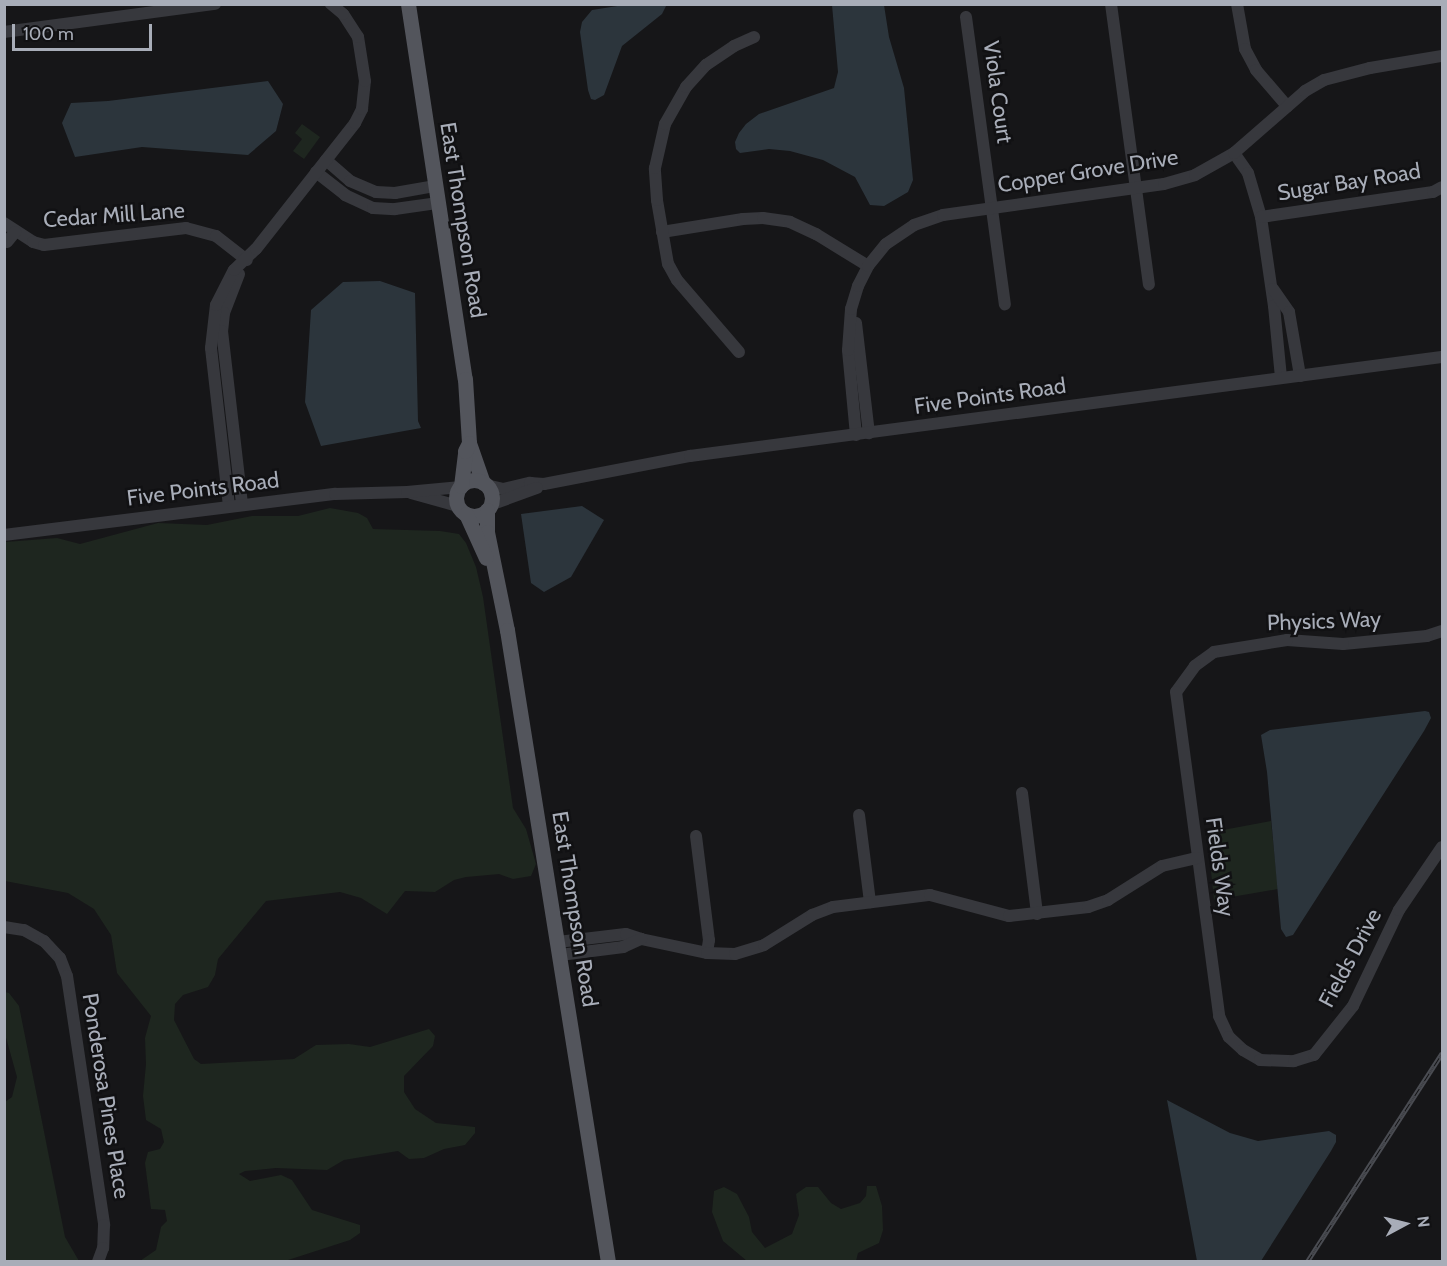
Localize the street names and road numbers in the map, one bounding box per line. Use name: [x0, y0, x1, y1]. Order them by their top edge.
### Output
street label: Viola Court: [978, 39, 1018, 145]
street label: East Thompson Road: [435, 120, 491, 320]
street label: Copper Grove Drive: [996, 144, 1180, 198]
street label: Sugar Bay Road: [1275, 158, 1423, 206]
street label: Cedar Mill Lane: [42, 197, 186, 233]
street label: Five Points Road: [912, 372, 1068, 420]
street label: Five Points Road: [125, 467, 281, 511]
street label: Physics Way: [1267, 606, 1381, 636]
street label: East Thompson Road: [547, 809, 603, 1009]
street label: Fields Way: [1200, 816, 1240, 918]
street label: Fields Drive: [1313, 904, 1387, 1012]
street label: Ponderosa Pines Place: [77, 991, 135, 1201]

